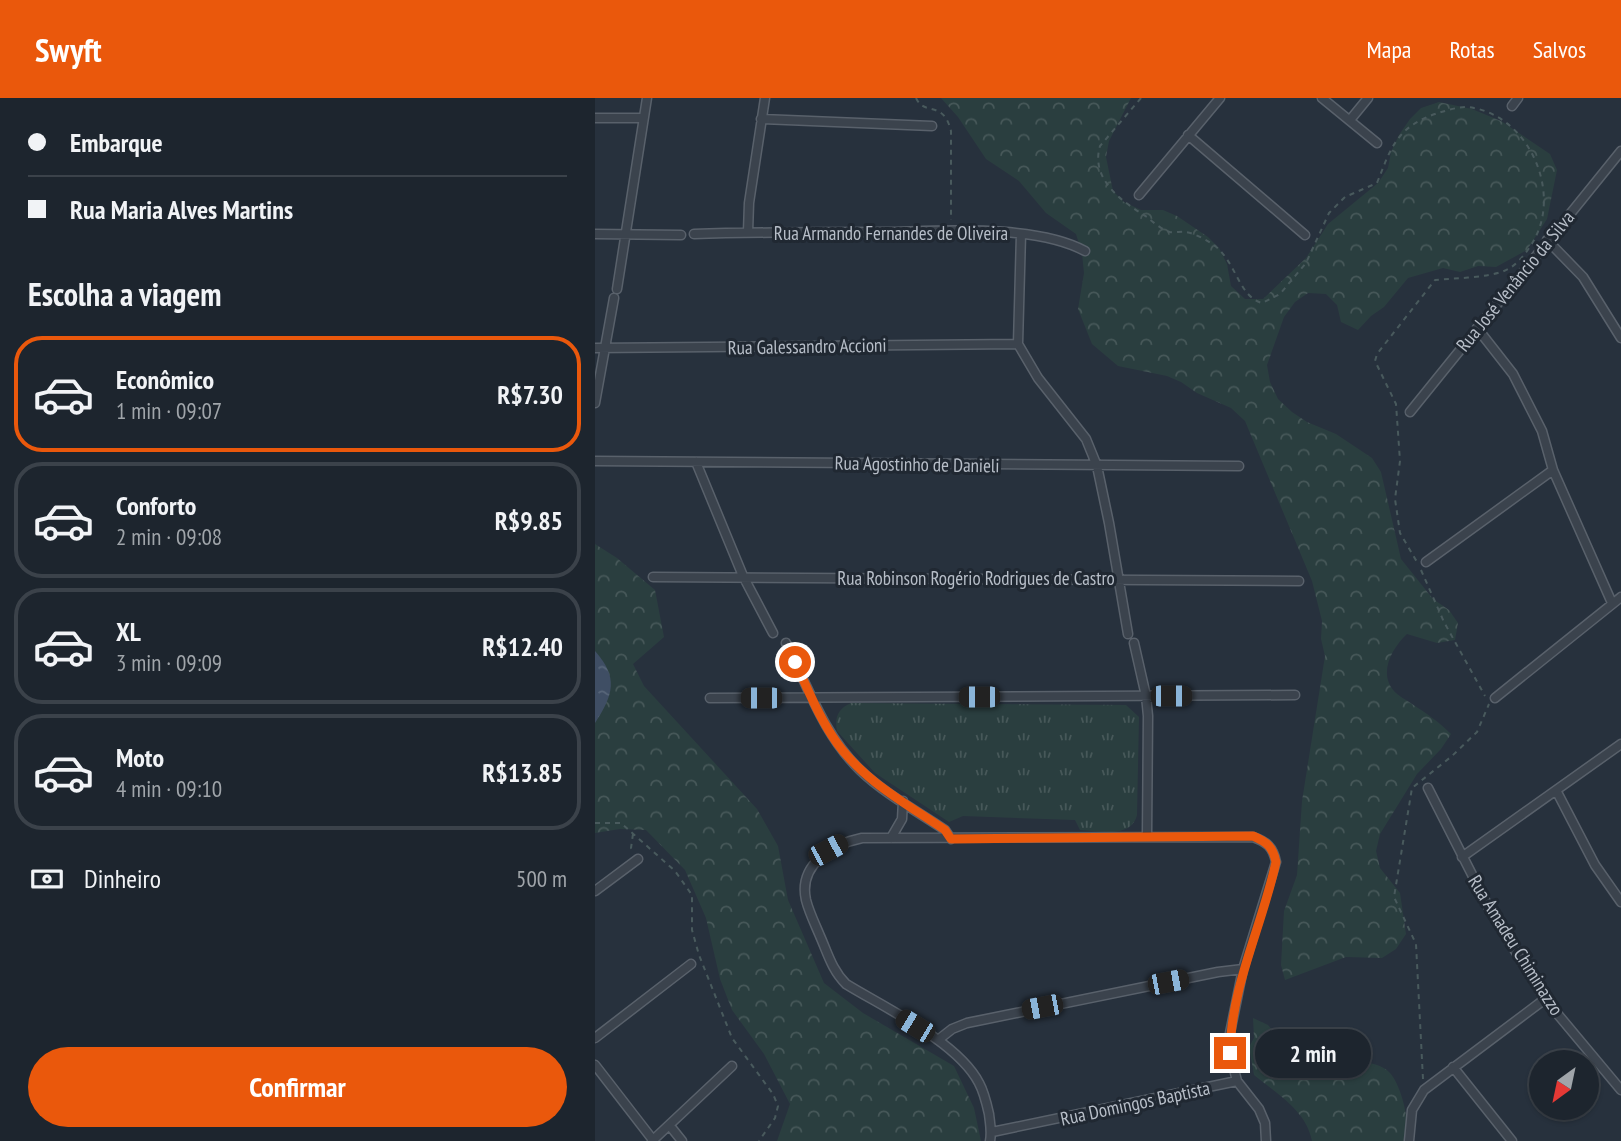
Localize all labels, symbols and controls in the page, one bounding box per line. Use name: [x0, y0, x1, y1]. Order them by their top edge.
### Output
text: Swyft: [35, 28, 102, 71]
text: Mapa: [1367, 34, 1411, 65]
text: Rotas: [1449, 34, 1495, 65]
text: Salvos: [1533, 34, 1586, 65]
text: Embarque: [70, 126, 163, 159]
text: Rua Maria Alves Martins: [70, 193, 293, 226]
street label: Rua José Venâncio da Silva: [1451, 206, 1579, 356]
street label: Rua Armando Fernandes de Oliveira: [774, 221, 1008, 245]
text: Escolha a viagem: [28, 273, 221, 315]
street label: Rua Galessandro Accioni: [727, 333, 887, 359]
icon: car: [32, 363, 95, 426]
text: Econômico: [116, 363, 214, 396]
text: R$7.30: [497, 378, 563, 411]
text: 1 min · 09:07: [116, 396, 222, 425]
street label: Rua Agostinho de Danieli: [834, 451, 1000, 477]
icon: car: [32, 489, 95, 552]
text: Conforto: [116, 489, 196, 522]
text: R$9.85: [495, 504, 563, 537]
text: 2 min · 09:08: [116, 522, 222, 551]
street label: Rua Robinson Rogério Rodrigues de Castro: [837, 566, 1115, 590]
icon: car: [32, 615, 95, 678]
text: XL: [116, 615, 141, 648]
text: R$12.40: [482, 630, 563, 663]
route start: [779, 646, 811, 678]
text: 3 min · 09:09: [116, 648, 222, 677]
car: [1151, 686, 1193, 707]
car: [959, 687, 1001, 708]
car: [741, 688, 783, 709]
icon: car: [32, 741, 95, 804]
text: Moto: [116, 741, 164, 774]
text: R$13.85: [482, 756, 563, 789]
text: 4 min · 09:10: [116, 774, 222, 803]
car: [805, 831, 852, 869]
icon: cash: [28, 860, 66, 898]
text: Dinheiro: [84, 862, 161, 895]
text: 500 m: [516, 864, 567, 893]
street label: Rua Amadeu Chiminazzo: [1463, 870, 1569, 1020]
car: [1146, 968, 1191, 996]
car: [1020, 993, 1065, 1021]
car: [892, 1006, 939, 1046]
callout: 2 min: [1255, 1028, 1370, 1077]
route end: [1214, 1037, 1246, 1069]
text: 2 min: [1290, 1039, 1336, 1068]
button: Confirmar: [28, 1047, 567, 1127]
north arrow: [1529, 1050, 1599, 1120]
map controls: [1529, 1050, 1599, 1120]
street label: Rua Domingos Baptista: [1058, 1075, 1212, 1131]

